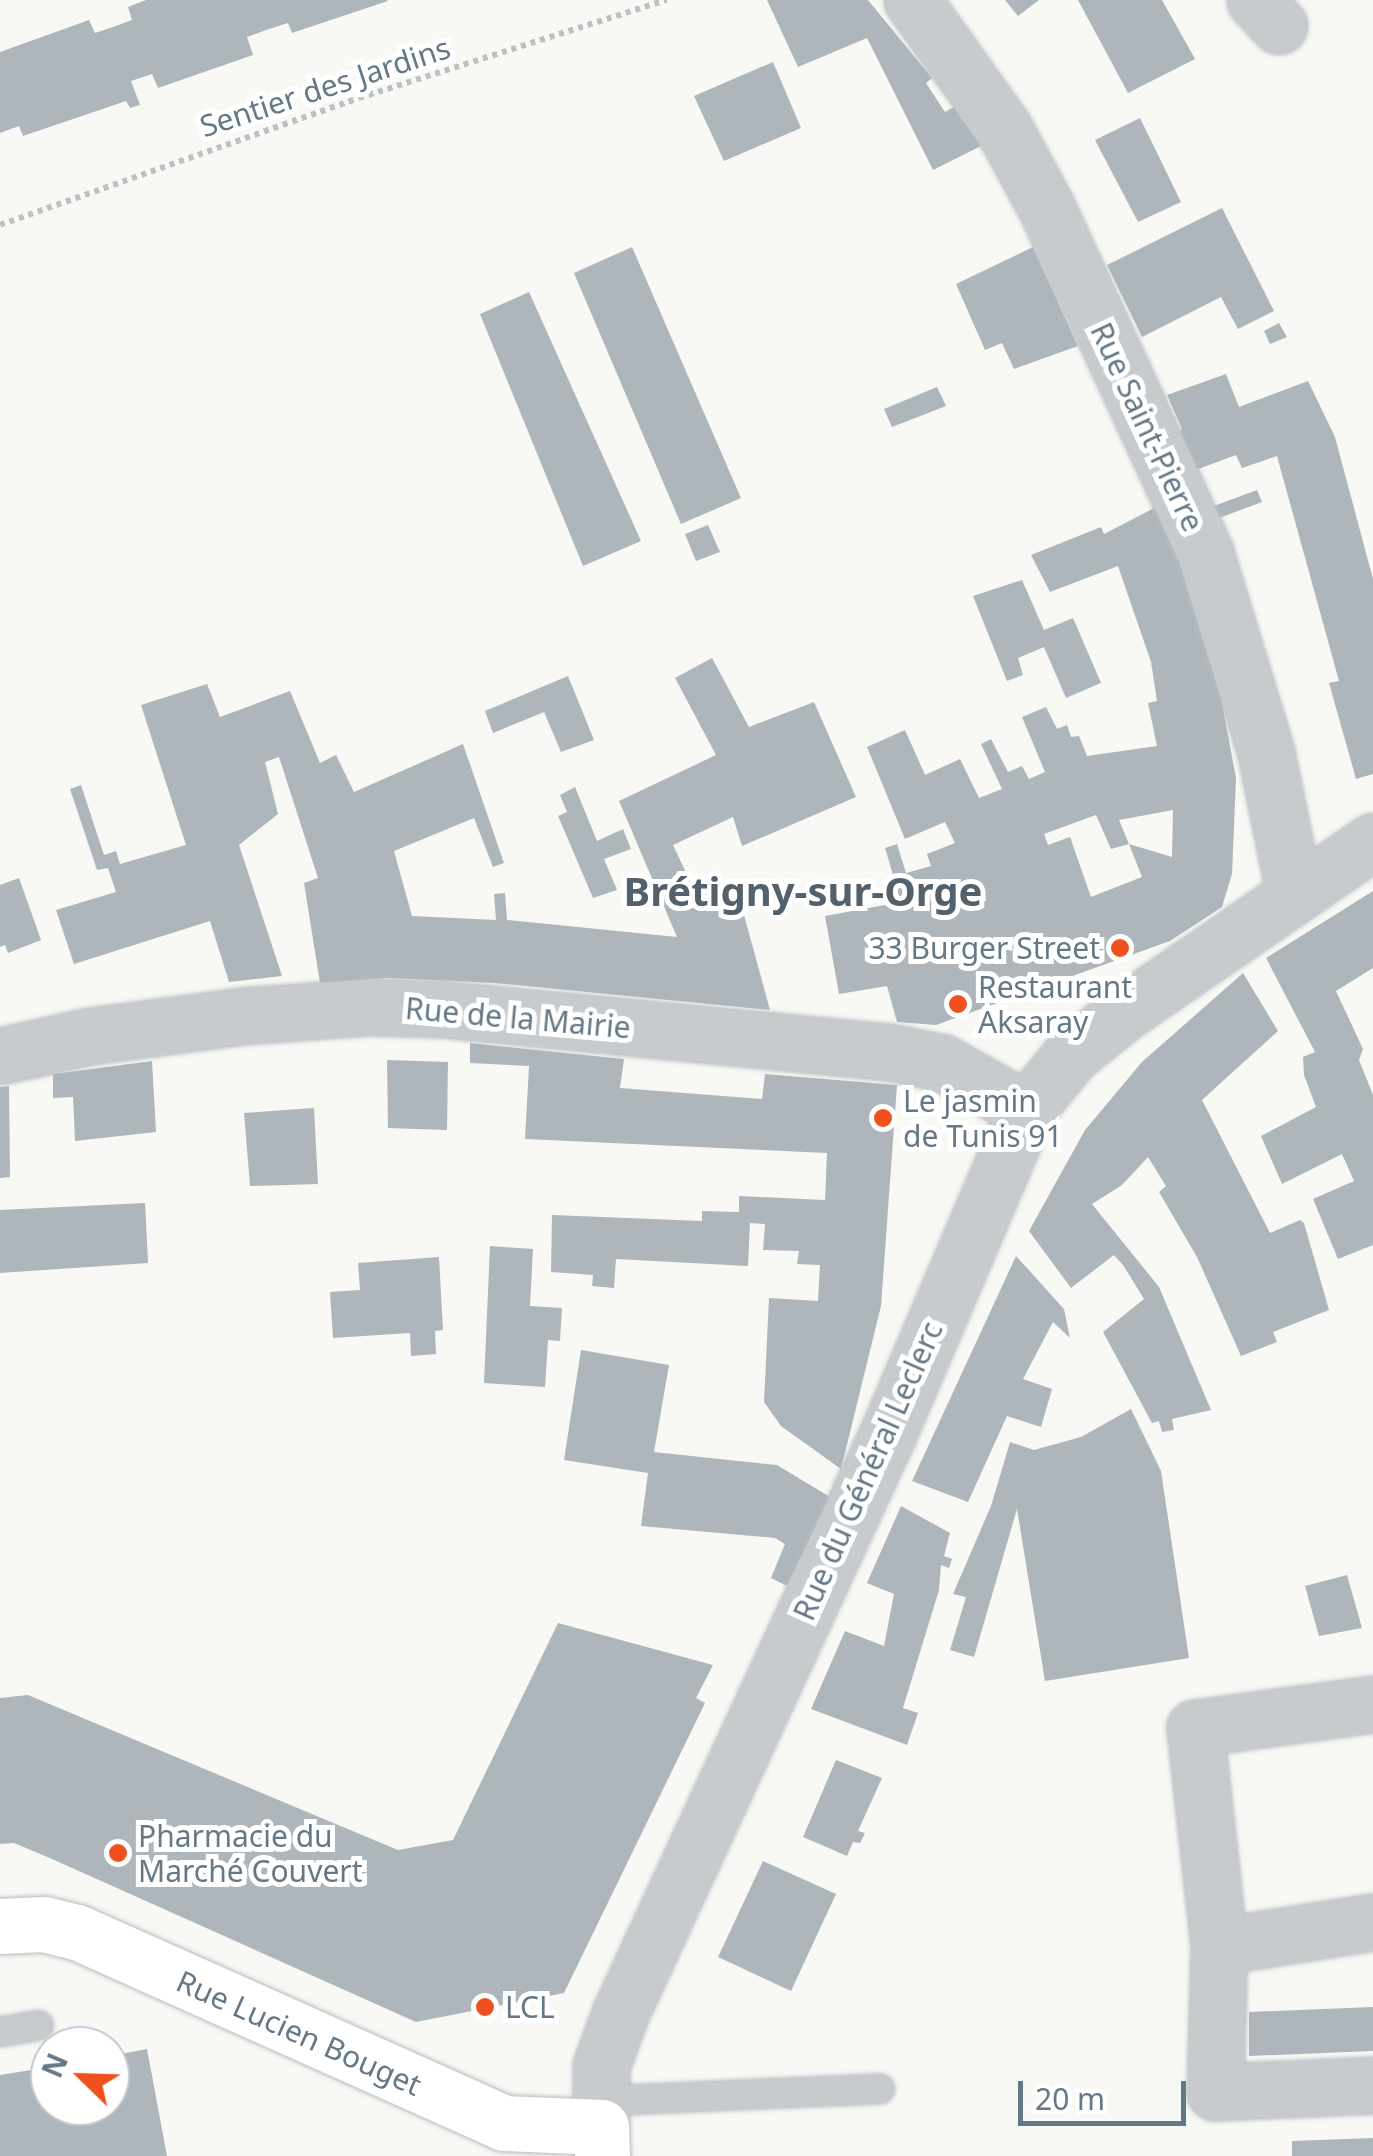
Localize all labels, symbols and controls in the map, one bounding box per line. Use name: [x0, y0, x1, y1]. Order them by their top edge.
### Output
street label: Sentier des Jardins: [195, 30, 455, 144]
street label: Rue Saint-Pierre: [1083, 317, 1211, 537]
district label: Brétigny-sur-Orge: [624, 867, 982, 915]
place label: 33 Burger Street: [868, 930, 1100, 966]
marker: 33 Burger Street: [1109, 937, 1131, 959]
place label: Restaurant Aksaray: [978, 969, 1132, 1040]
street label: Rue de la Mairie: [404, 990, 632, 1046]
marker: Restaurant Aksaray: [947, 993, 969, 1015]
place label: Le jasmin de Tunis 91: [903, 1083, 1063, 1154]
marker: Le jasmin de Tunis 91: [872, 1107, 894, 1129]
street label: Rue du Général Leclerc: [786, 1316, 950, 1626]
place label: Pharmacie du Marché Couvert: [138, 1818, 363, 1888]
marker: Pharmacie du Marché Couvert: [107, 1842, 129, 1864]
street label: Rue Lucien Bouget: [171, 1963, 427, 2103]
place label: LCL: [505, 1989, 555, 2025]
marker: LCL: [474, 1996, 496, 2018]
north arrow: [30, 2026, 130, 2126]
text: N: [32, 2047, 76, 2083]
scale bar: [1023, 2061, 1190, 2123]
text: 20 m: [1035, 2078, 1105, 2119]

